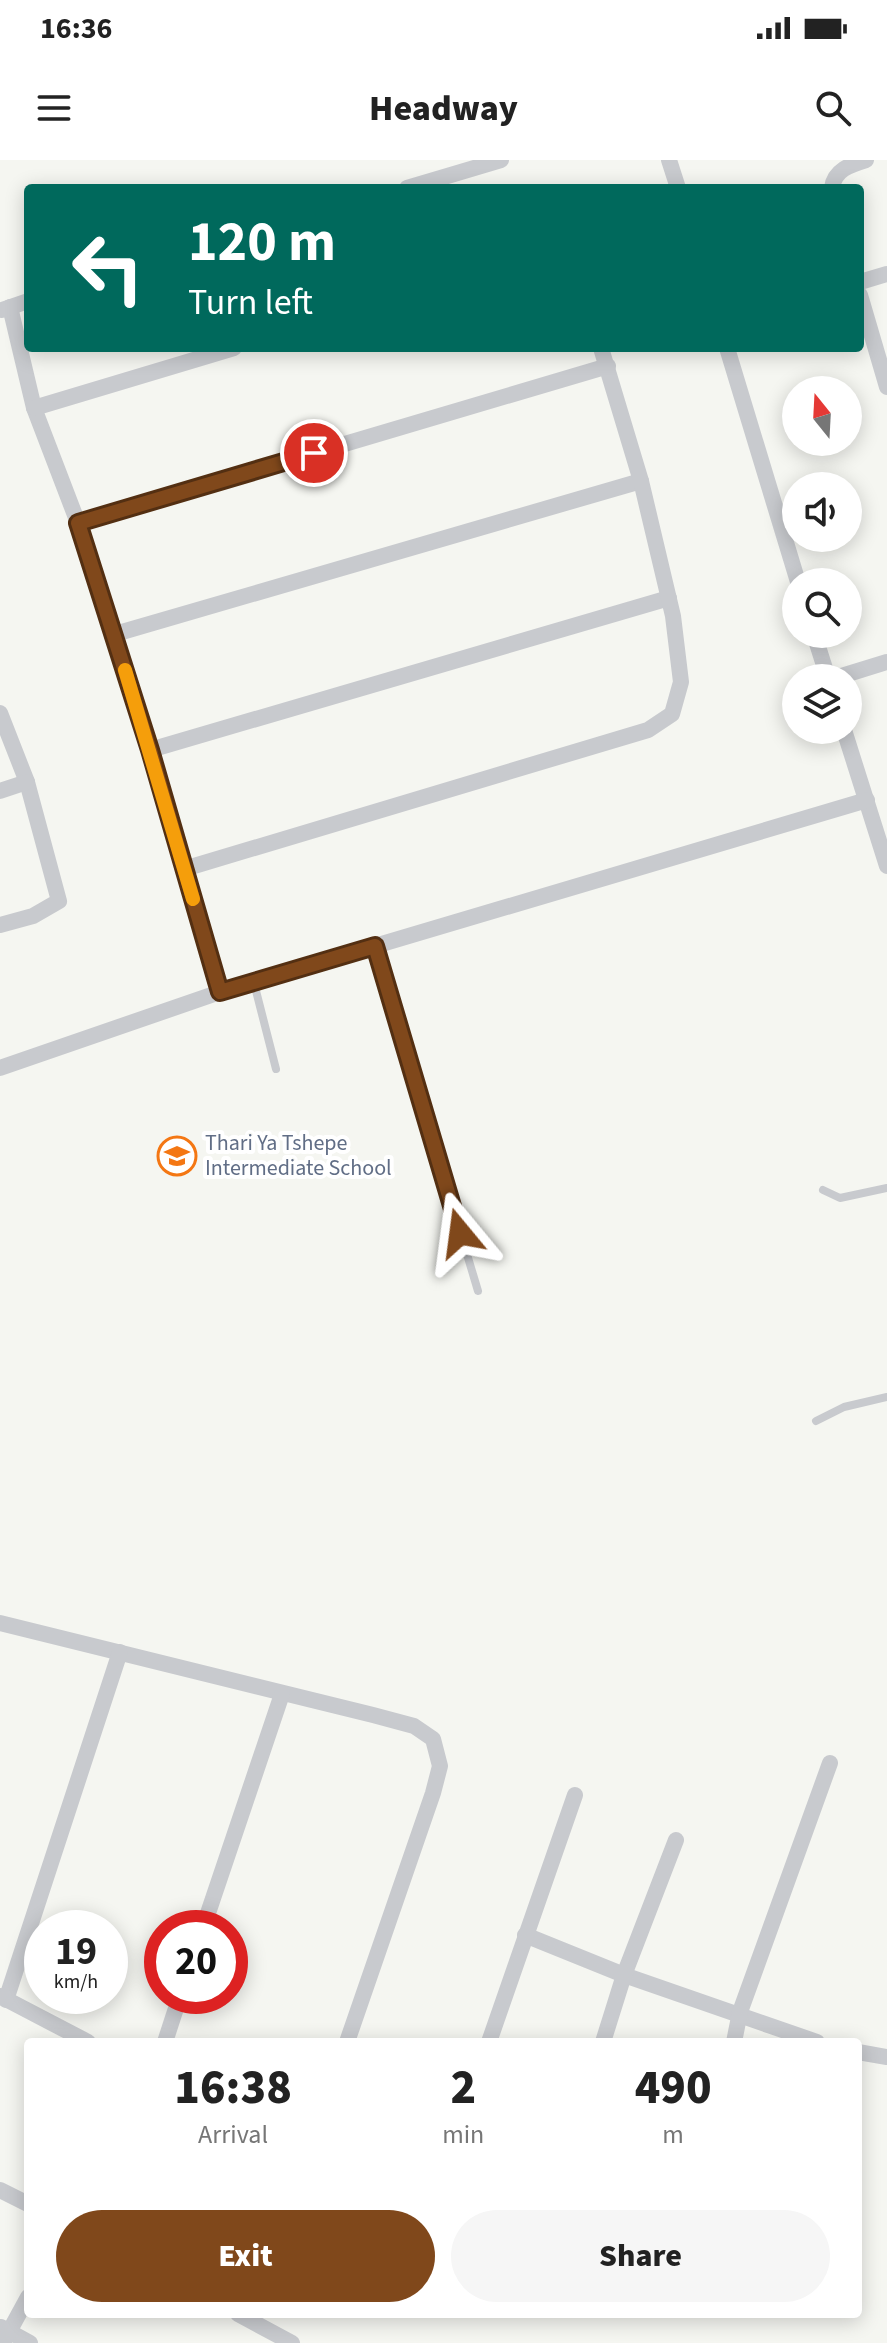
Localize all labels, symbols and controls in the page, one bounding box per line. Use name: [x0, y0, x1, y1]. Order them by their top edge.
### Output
text: 16:36: [40, 7, 112, 50]
text: Headway: [369, 83, 518, 134]
icon: menu: [32, 86, 76, 130]
icon: search: [811, 86, 855, 130]
text: 120 m: [188, 203, 336, 282]
icon: left: [56, 216, 160, 320]
text: Turn left: [188, 277, 313, 328]
north arrow: [782, 376, 862, 456]
map controls: [782, 376, 862, 744]
pin: [280, 419, 348, 487]
icon: arrive: [292, 431, 336, 475]
button: sound: [782, 472, 862, 552]
button: search: [782, 568, 862, 648]
button: layers: [782, 664, 862, 744]
place label: Thari Ya Tshepe Intermediate School: [205, 1127, 392, 1184]
school or university icon: Thari Ya Tshepe Intermediate School: [156, 1135, 198, 1177]
position arrow: [418, 1191, 502, 1275]
speed limit sign: 20: [144, 1910, 248, 2014]
text: 19: [55, 1923, 97, 1980]
text: km/h: [54, 1968, 98, 1996]
text: 16:38: [174, 2054, 292, 2122]
text: 2: [450, 2054, 476, 2122]
text: 490: [635, 2054, 712, 2122]
text: Arrival: [198, 2116, 268, 2153]
text: min: [442, 2116, 484, 2153]
text: m: [662, 2116, 684, 2153]
button: Exit: [56, 2210, 435, 2302]
button: Share: [451, 2210, 830, 2302]

